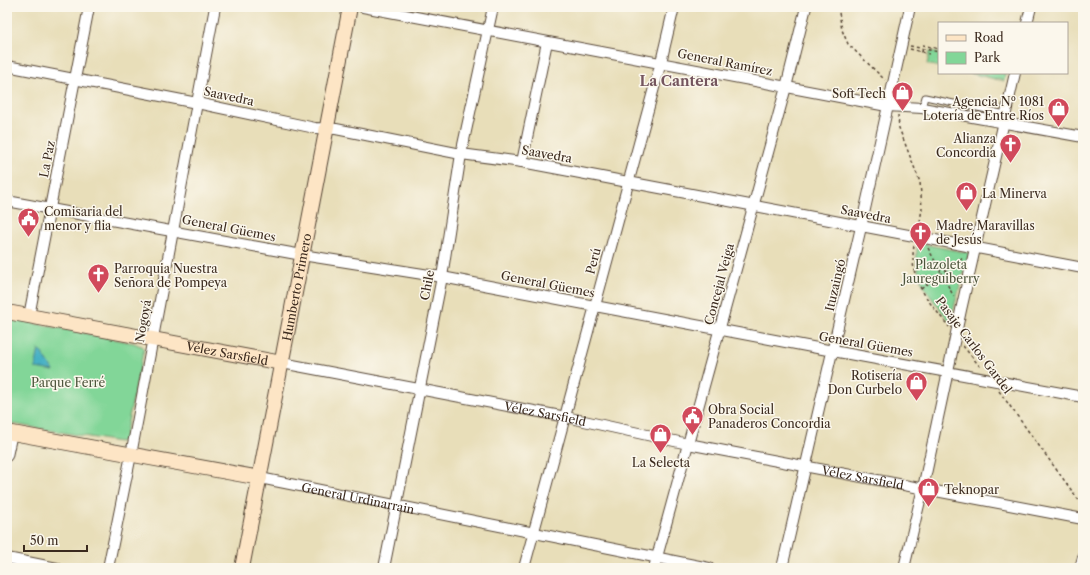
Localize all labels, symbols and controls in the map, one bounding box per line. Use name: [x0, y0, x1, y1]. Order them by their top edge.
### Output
legend: [938, 22, 1068, 74]
text: Road: [974, 30, 1004, 45]
street label: General Ramírez: [676, 45, 774, 79]
text: Park: [974, 50, 1001, 65]
district label: La Cantera: [640, 72, 719, 90]
shop icon: Soft Tech: [889, 80, 915, 113]
street label: Saavedra: [202, 83, 256, 109]
place label: Soft Tech: [832, 86, 886, 101]
place label: Agencia Nº 1081 Lotería de Entre Ríos: [923, 94, 1044, 123]
shop icon: Agencia Nº 1081 Lotería de Entre Ríos: [1046, 95, 1072, 128]
place label: Alianza Concordia: [936, 131, 997, 160]
church icon: Alianza Concordia: [998, 132, 1024, 165]
street label: La Paz: [36, 139, 58, 179]
street label: Saavedra: [521, 142, 574, 166]
shop icon: La Minerva: [953, 180, 979, 213]
place label: La Minerva: [982, 186, 1047, 201]
street label: Saavedra: [840, 202, 893, 226]
place label: Comisaria del menor y flia: [44, 204, 123, 233]
public building icon: Comisaria del menor y flia: [15, 205, 41, 238]
street label: General Güemes: [181, 212, 277, 244]
place label: Madre Maravillas de Jesús: [936, 218, 1035, 247]
church icon: Madre Maravillas de Jesús: [908, 219, 934, 252]
street label: Humberto Primero: [278, 232, 314, 342]
street label: Concejal Veiga: [701, 241, 737, 326]
street label: Perú: [582, 245, 604, 276]
street label: Ituzaingó: [822, 257, 848, 313]
park label: Plazoleta Jaureguiberry: [900, 257, 980, 286]
place label: Parroquia Nuestra Señora de Pompeya: [114, 261, 228, 290]
church icon: Parroquia Nuestra Señora de Pompeya: [86, 262, 112, 295]
street label: Chile: [417, 268, 437, 302]
street label: General Güemes: [500, 268, 596, 300]
street label: Pasaje Carlos Gardel: [933, 294, 1016, 397]
street label: Nogoyá: [132, 298, 154, 343]
street label: General Güemes: [818, 328, 914, 360]
street label: Vélez Sarsfield: [184, 338, 270, 368]
place label: Rotisería Don Curbelo: [828, 368, 903, 397]
shop icon: Rotisería Don Curbelo: [904, 369, 930, 402]
park label: Parque Ferré: [31, 375, 105, 390]
street label: Vélez Sarsfield: [502, 398, 588, 429]
place label: Obra Social Panaderos Concordia: [708, 402, 831, 431]
public building icon: Obra Social Panaderos Concordia: [680, 403, 706, 436]
shop icon: La Selecta: [648, 422, 674, 455]
place label: La Selecta: [632, 455, 691, 470]
street label: Vélez Sarsfield: [820, 462, 906, 492]
shop icon: Teknopar: [916, 476, 942, 509]
street label: General Urdinarrain: [300, 479, 416, 516]
place label: Teknopar: [944, 482, 999, 497]
scale bar: [24, 527, 87, 553]
text: 50 m: [30, 533, 59, 548]

